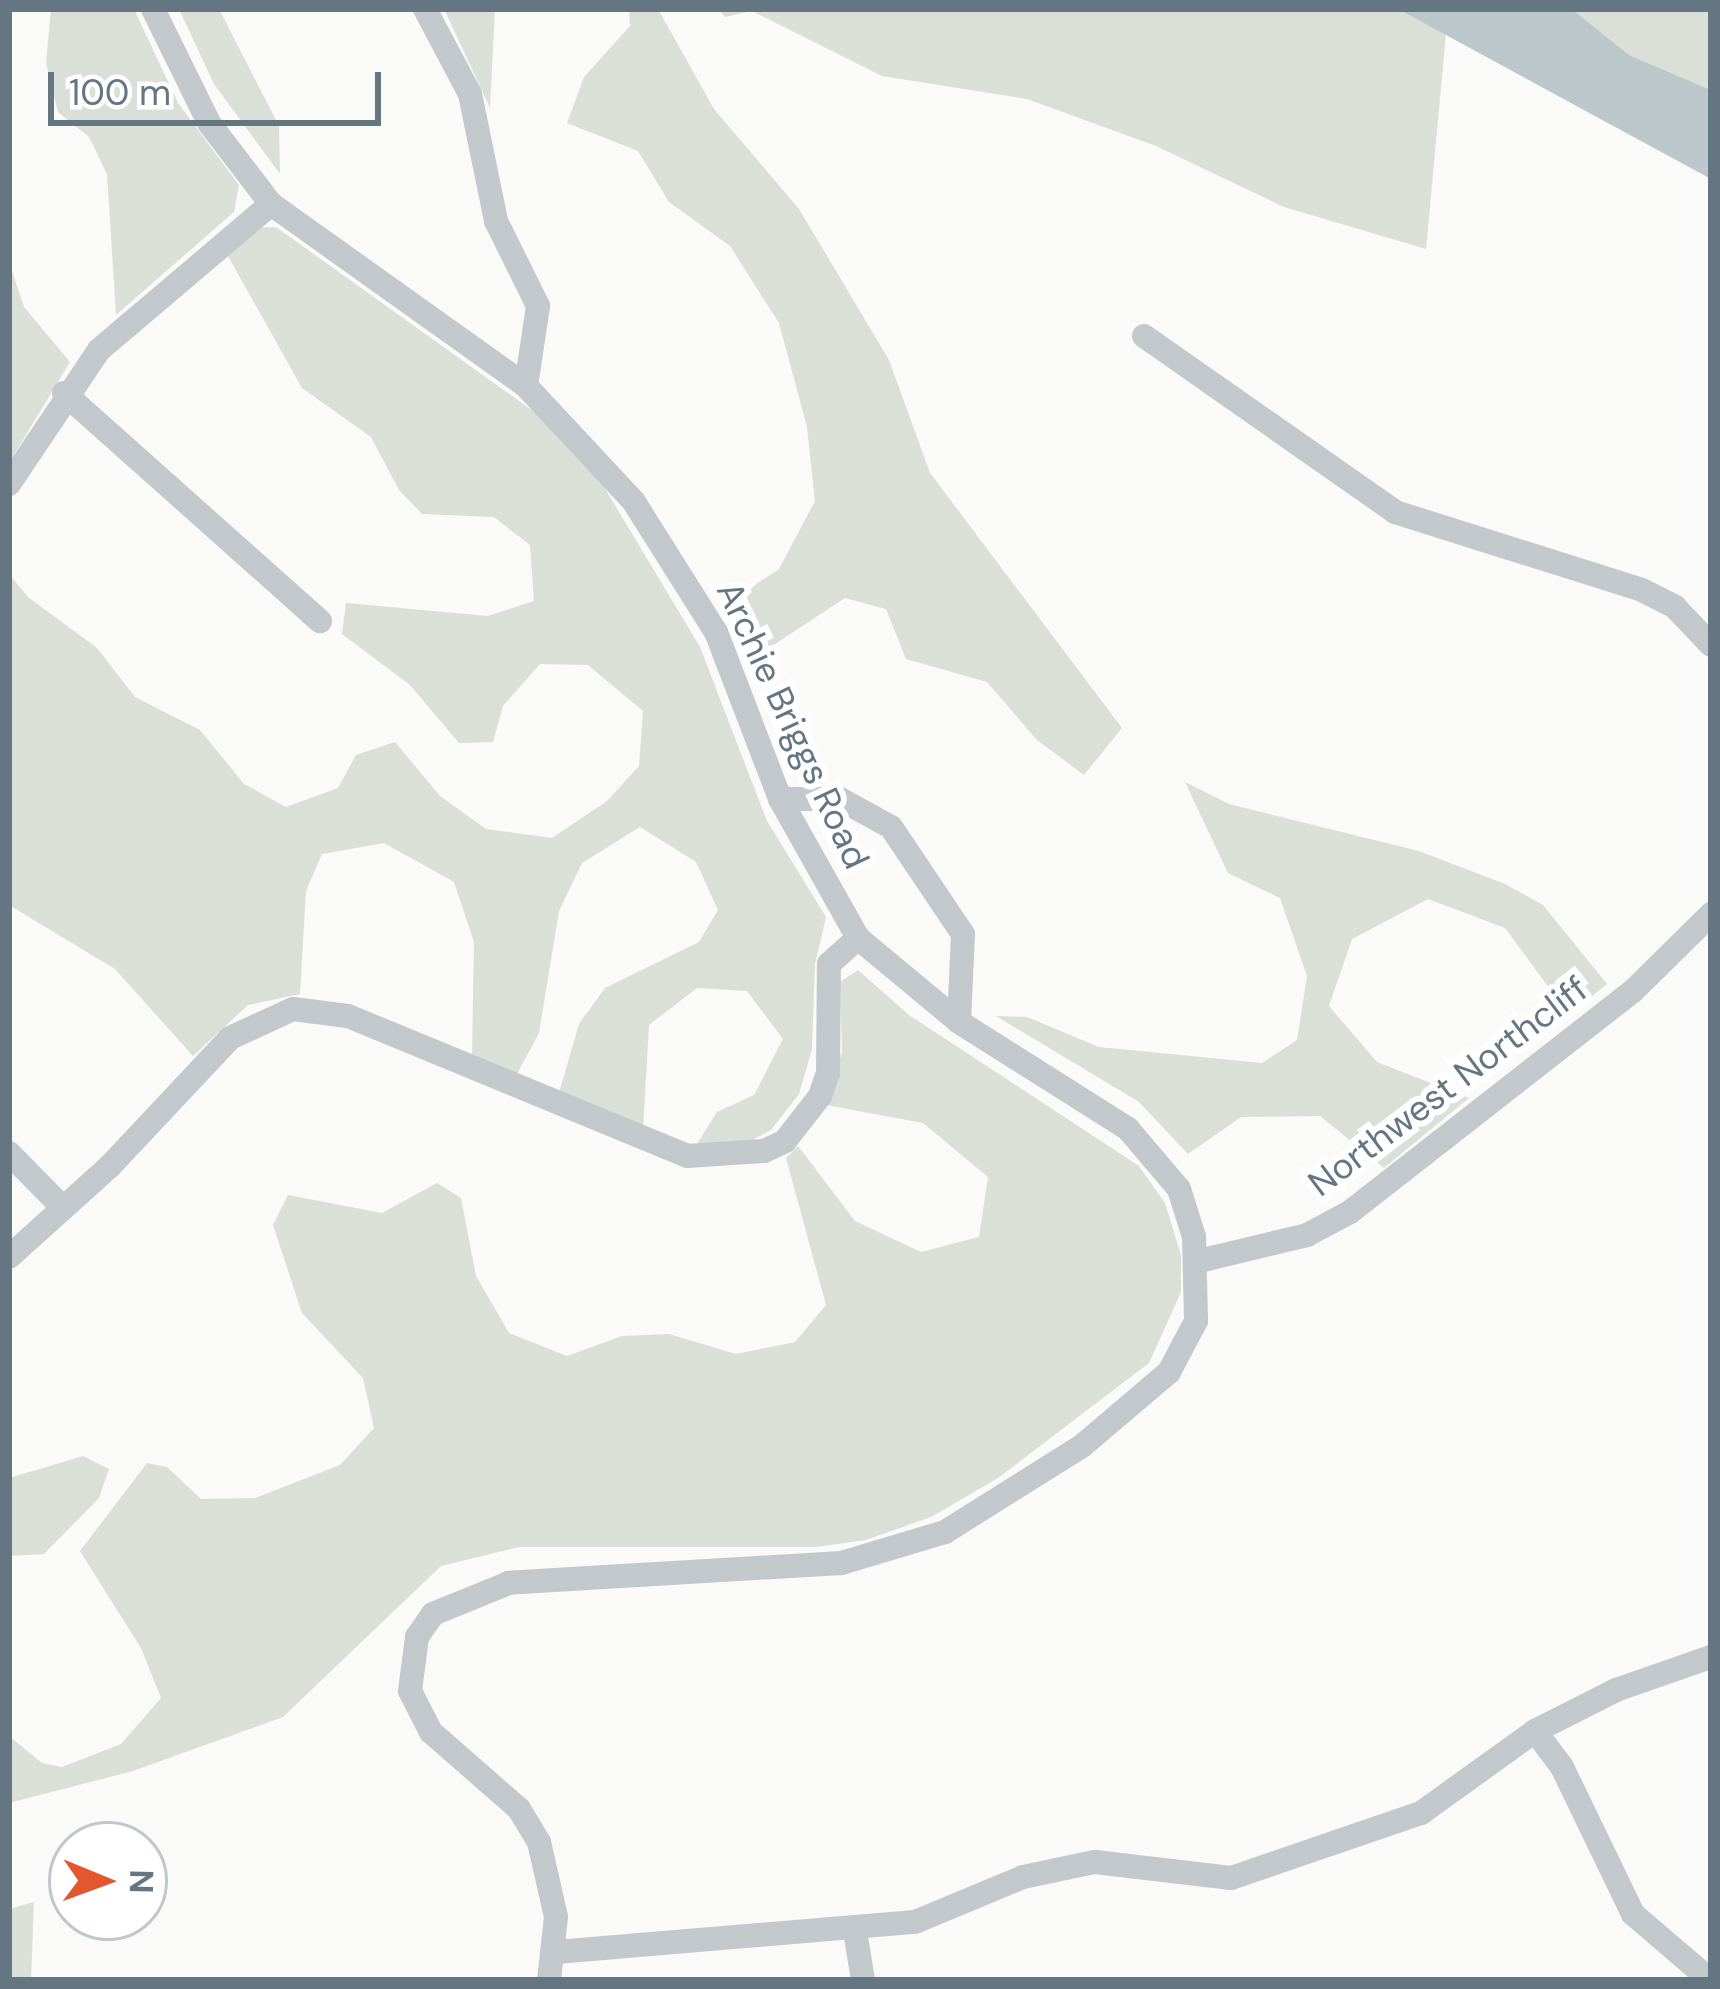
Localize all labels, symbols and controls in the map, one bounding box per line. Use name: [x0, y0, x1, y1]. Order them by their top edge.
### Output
scale bar: [54, 48, 387, 122]
text: 100 m: [69, 69, 171, 116]
street label: Archie Briggs Road: [708, 575, 878, 875]
street label: Northwest Northcliff: [1300, 967, 1596, 1205]
north arrow: [48, 1821, 168, 1941]
text: N: [120, 1869, 163, 1894]

